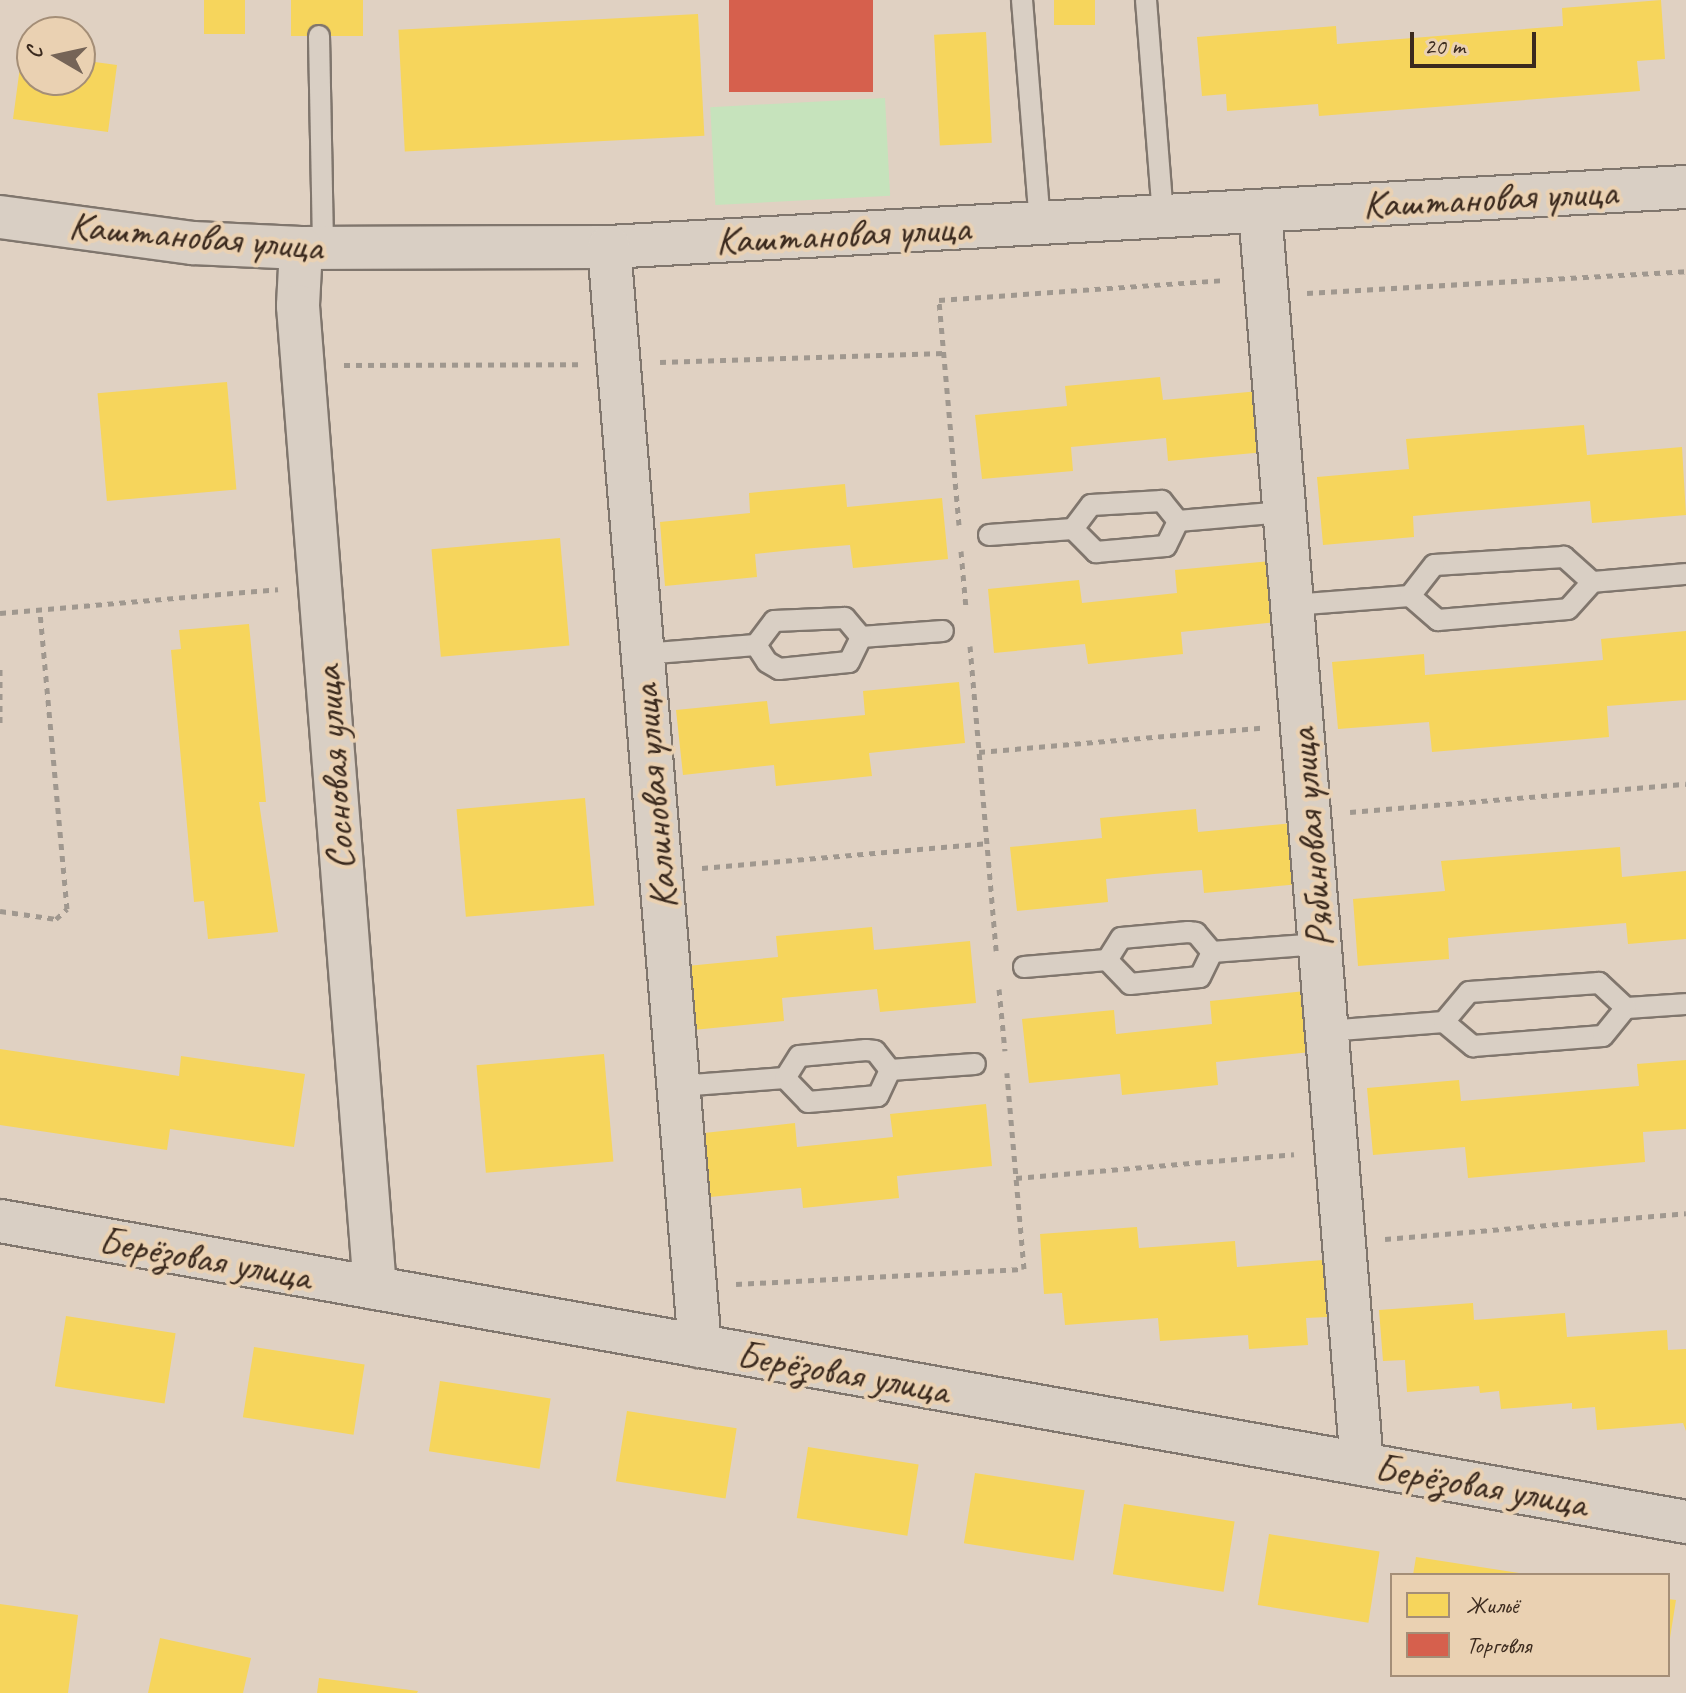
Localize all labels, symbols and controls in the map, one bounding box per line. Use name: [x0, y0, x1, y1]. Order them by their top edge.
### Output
north arrow: [16, 16, 96, 96]
scale bar: [1414, 16, 1540, 66]
text: 20 m: [1424, 31, 1465, 61]
text: С: [20, 45, 49, 60]
street label: Каштановая улица: [1359, 167, 1621, 229]
street label: Каштановая улица: [65, 201, 327, 271]
street label: Каштановая улица: [712, 203, 974, 265]
street label: Сосновая улица: [303, 663, 365, 873]
street label: Калиновая улица: [620, 681, 688, 913]
street label: Рябиновая улица: [1277, 725, 1345, 951]
street label: Берёзовая улица: [95, 1216, 315, 1300]
street label: Берёзовая улица: [733, 1330, 953, 1414]
street label: Берёзовая улица: [1371, 1443, 1591, 1527]
legend: [1390, 1573, 1670, 1677]
text: Жильё: [1466, 1590, 1518, 1620]
text: Торговля: [1466, 1630, 1531, 1660]

